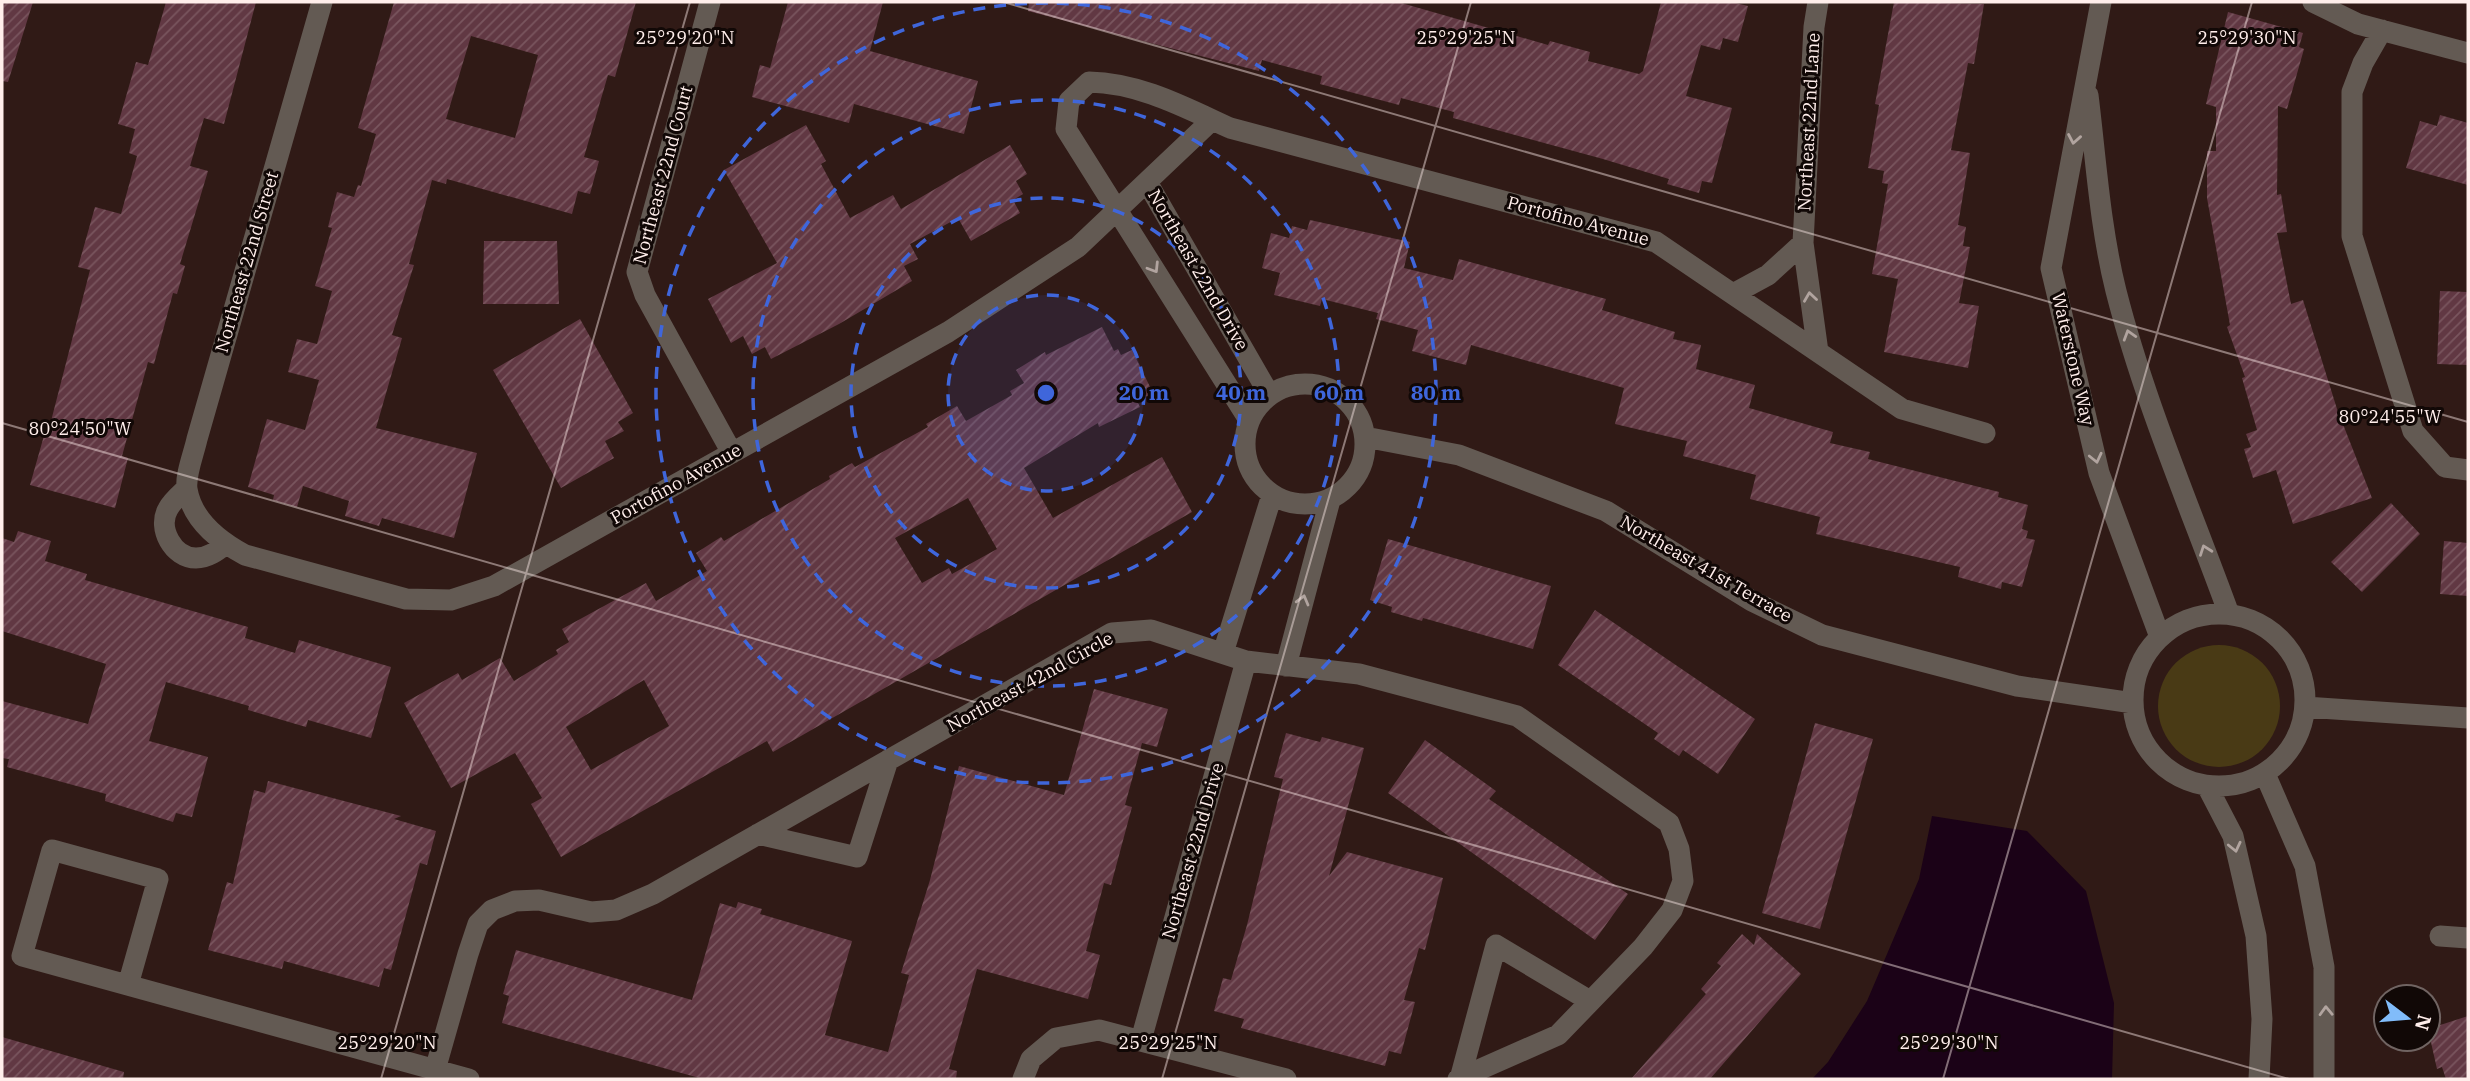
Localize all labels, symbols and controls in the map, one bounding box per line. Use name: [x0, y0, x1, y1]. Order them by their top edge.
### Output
text: 25°29'20"N: [636, 26, 735, 49]
text: 25°29'25"N: [1417, 26, 1516, 49]
text: 25°29'30"N: [2198, 26, 2297, 49]
street label: Northeast 22nd Lane: [1792, 32, 1825, 212]
street label: Northeast 22nd Court: [628, 83, 697, 267]
one-way arrow: [2067, 133, 2082, 145]
street label: Northeast 22nd Street: [210, 169, 283, 355]
street label: Northeast 22nd Drive: [1143, 185, 1254, 354]
street label: Portofino Avenue: [1505, 191, 1652, 251]
one-way arrow: [1145, 261, 1158, 274]
street label: Waterstone Way: [2047, 290, 2100, 428]
one-way arrow: [1803, 292, 1818, 303]
one-way arrow: [2123, 330, 2138, 342]
text: 20 m: [1119, 378, 1169, 406]
text: 40 m: [1216, 378, 1266, 406]
text: 60 m: [1314, 378, 1364, 406]
text: 80 m: [1411, 378, 1461, 406]
centre of rings: [1034, 381, 1058, 405]
text: 80°24'55"W: [2339, 405, 2442, 428]
text: 80°24'50"W: [29, 417, 132, 440]
street label: Portofino Avenue: [606, 438, 745, 529]
one-way arrow: [2087, 452, 2102, 464]
street label: Northeast 41st Terrace: [1616, 510, 1796, 627]
one-way arrow: [2200, 544, 2214, 556]
one-way arrow: [1295, 594, 1310, 606]
street label: Northeast 42nd Circle: [943, 626, 1117, 737]
street label: Northeast 22nd Drive: [1156, 760, 1229, 942]
one-way arrow: [2227, 841, 2242, 853]
north arrow: [2372, 983, 2442, 1053]
one-way arrow: [2318, 1005, 2333, 1016]
text: N: [2410, 1012, 2437, 1033]
text: 25°29'20"N: [338, 1031, 437, 1054]
text: 25°29'25"N: [1119, 1031, 1218, 1054]
text: 25°29'30"N: [1900, 1031, 1999, 1054]

